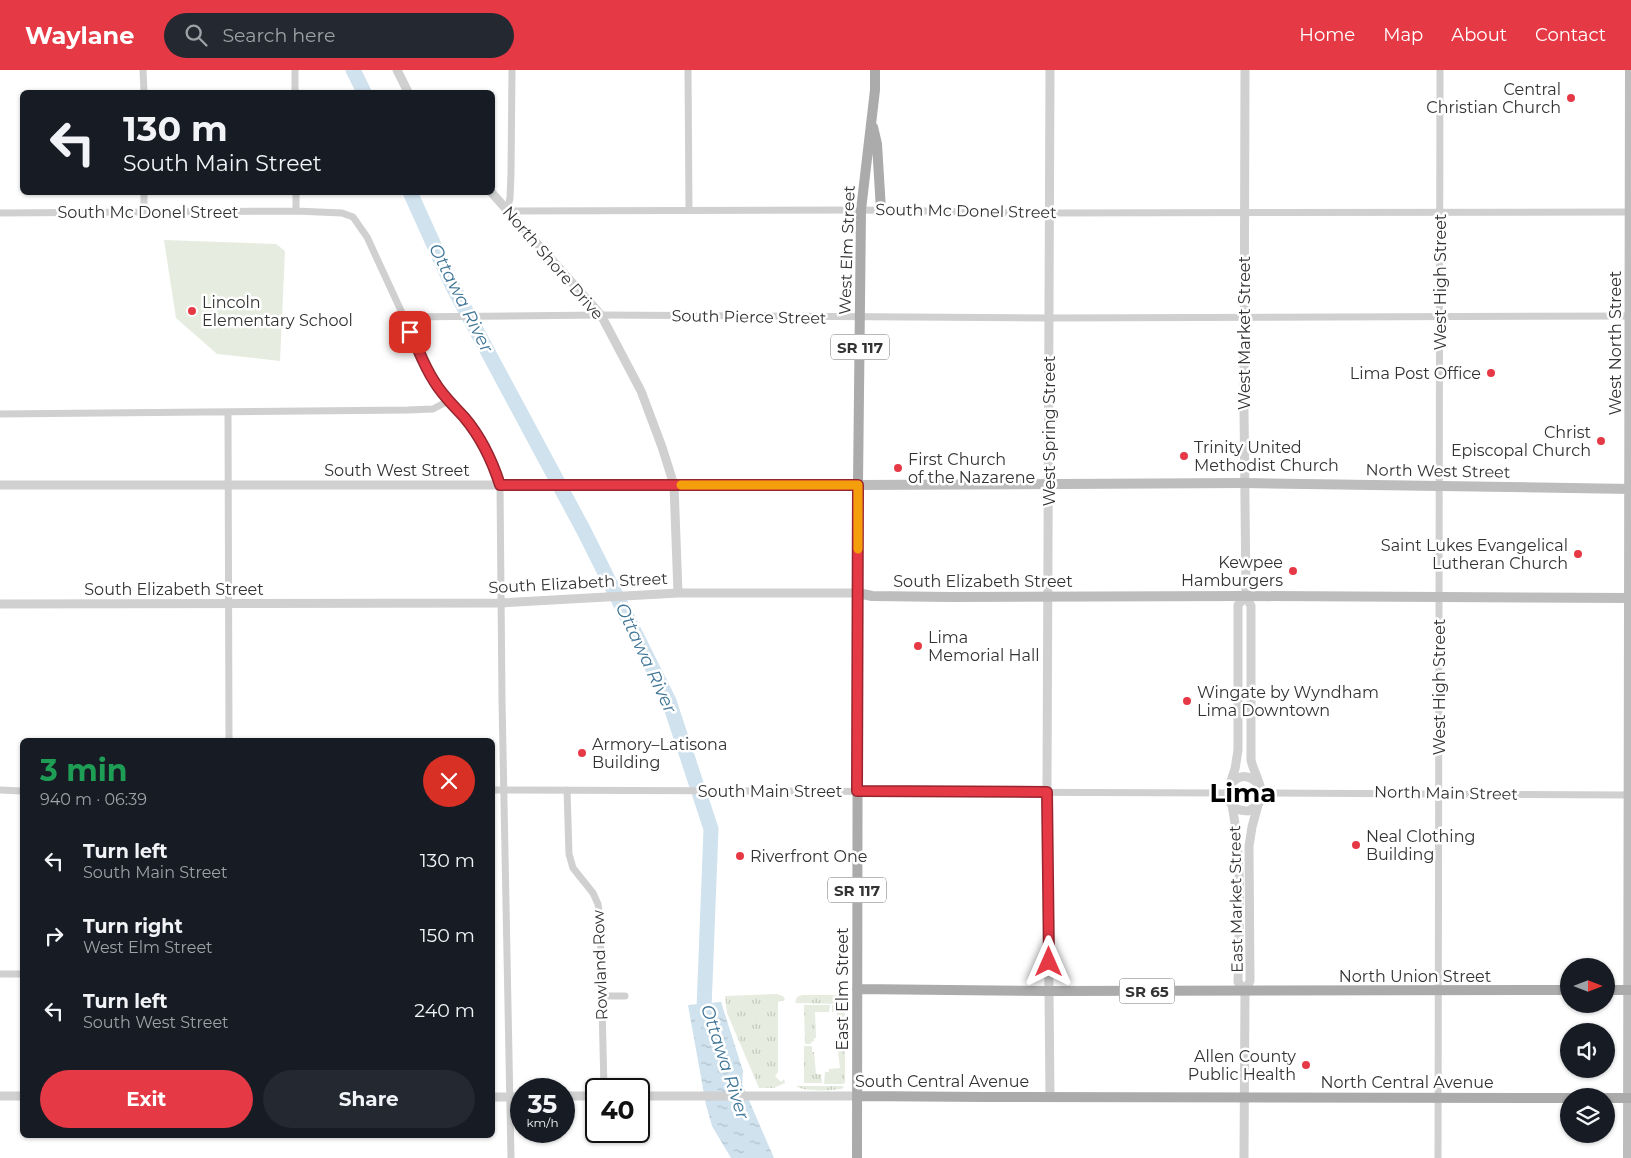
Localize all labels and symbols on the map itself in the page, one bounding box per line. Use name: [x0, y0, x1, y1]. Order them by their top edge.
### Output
place label: Central Christian Church: [1426, 80, 1561, 117]
marker: Central Christian Church: [1565, 92, 1577, 104]
street label: West Elm Street: [835, 184, 859, 315]
street label: South Mc Donel Street: [875, 200, 1057, 222]
street label: North Shore Drive: [499, 202, 607, 324]
street label: South Mc Donel Street: [57, 203, 239, 222]
street label: West High Street: [1431, 213, 1450, 350]
water label: Ottawa River: [424, 240, 498, 357]
street label: West Market Street: [1235, 255, 1254, 410]
street label: West North Street: [1606, 270, 1625, 415]
place label: Lincoln Elementary School: [202, 293, 353, 330]
marker: Lincoln Elementary School: [186, 305, 198, 317]
street label: South Pierce Street: [671, 306, 827, 328]
pin: [389, 311, 431, 353]
road number: SR 117: [831, 334, 889, 360]
street label: West Spring Street: [1040, 355, 1059, 506]
place label: Lima Post Office: [1350, 364, 1481, 383]
marker: Lima Post Office: [1485, 367, 1497, 379]
place label: Christ Episcopal Church: [1451, 423, 1592, 460]
marker: Christ Episcopal Church: [1595, 435, 1607, 447]
place label: Trinity United Methodist Church: [1194, 438, 1339, 475]
place label: First Church of the Nazarene: [908, 450, 1035, 487]
marker: Trinity United Methodist Church: [1178, 450, 1190, 462]
street label: North West Street: [1366, 460, 1511, 482]
street label: South West Street: [324, 461, 470, 480]
marker: First Church of the Nazarene: [892, 462, 904, 474]
place label: Saint Lukes Evangelical Lutheran Church: [1381, 536, 1568, 573]
marker: Saint Lukes Evangelical Lutheran Church: [1572, 548, 1584, 560]
place label: Kewpee Hamburgers: [1181, 553, 1283, 590]
marker: Kewpee Hamburgers: [1287, 565, 1299, 577]
street label: South Elizabeth Street: [488, 569, 669, 597]
street label: South Elizabeth Street: [893, 572, 1073, 591]
street label: South Elizabeth Street: [84, 580, 264, 599]
water label: Ottawa River: [611, 599, 682, 717]
street label: West High Street: [1430, 618, 1449, 755]
place label: Lima Memorial Hall: [928, 628, 1040, 665]
marker: Lima Memorial Hall: [912, 640, 924, 652]
place label: Wingate by Wyndham Lima Downtown: [1197, 683, 1379, 720]
marker: Wingate by Wyndham Lima Downtown: [1181, 695, 1193, 707]
place label: Armory–Latisona Building: [592, 735, 727, 772]
marker: Armory–Latisona Building: [576, 747, 588, 759]
district label: Lima: [1210, 777, 1276, 809]
street label: South Main Street: [698, 782, 843, 801]
street label: North Main Street: [1374, 782, 1518, 804]
street label: East Market Street: [1225, 825, 1247, 973]
place label: Neal Clothing Building: [1366, 827, 1475, 864]
marker: Neal Clothing Building: [1350, 839, 1362, 851]
place label: Riverfront One: [750, 847, 867, 866]
marker: Riverfront One: [734, 850, 746, 862]
road number: SR 117: [828, 878, 886, 902]
street label: Rowland Row: [589, 909, 611, 1021]
street label: East Elm Street: [833, 927, 852, 1051]
position arrow: [1022, 935, 1074, 987]
north arrow: [1560, 958, 1615, 1012]
street label: North Union Street: [1339, 967, 1492, 986]
road number: SR 65: [1120, 978, 1174, 1004]
water label: Ottawa River: [696, 1002, 754, 1123]
place label: Allen County Public Health: [1188, 1047, 1296, 1084]
marker: Allen County Public Health: [1300, 1059, 1312, 1071]
street label: South Central Avenue: [855, 1072, 1029, 1091]
street label: North Central Avenue: [1320, 1073, 1494, 1092]
speed limit sign: 40: [585, 1078, 650, 1143]

